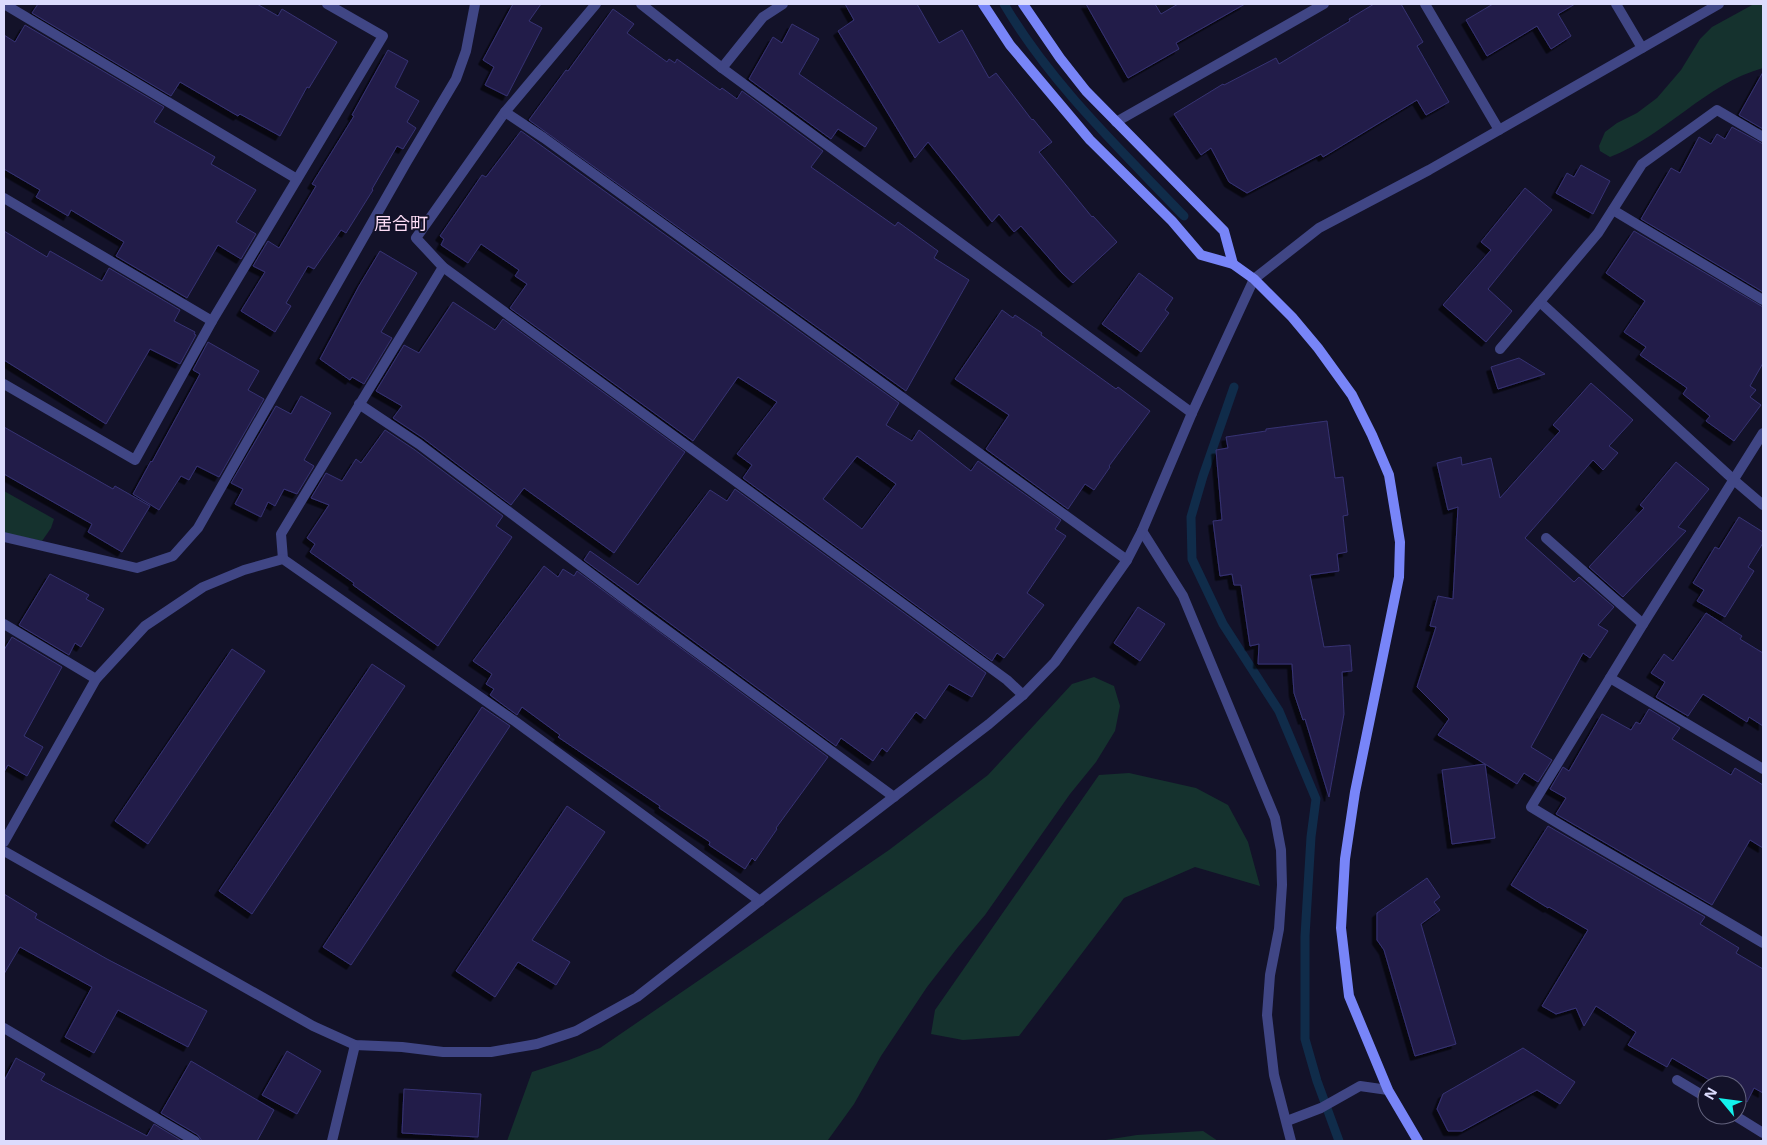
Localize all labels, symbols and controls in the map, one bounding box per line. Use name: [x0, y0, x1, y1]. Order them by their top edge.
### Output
district label: 居合町: [374, 211, 428, 235]
north arrow: [1697, 1075, 1747, 1125]
text: N: [1699, 1084, 1721, 1103]

